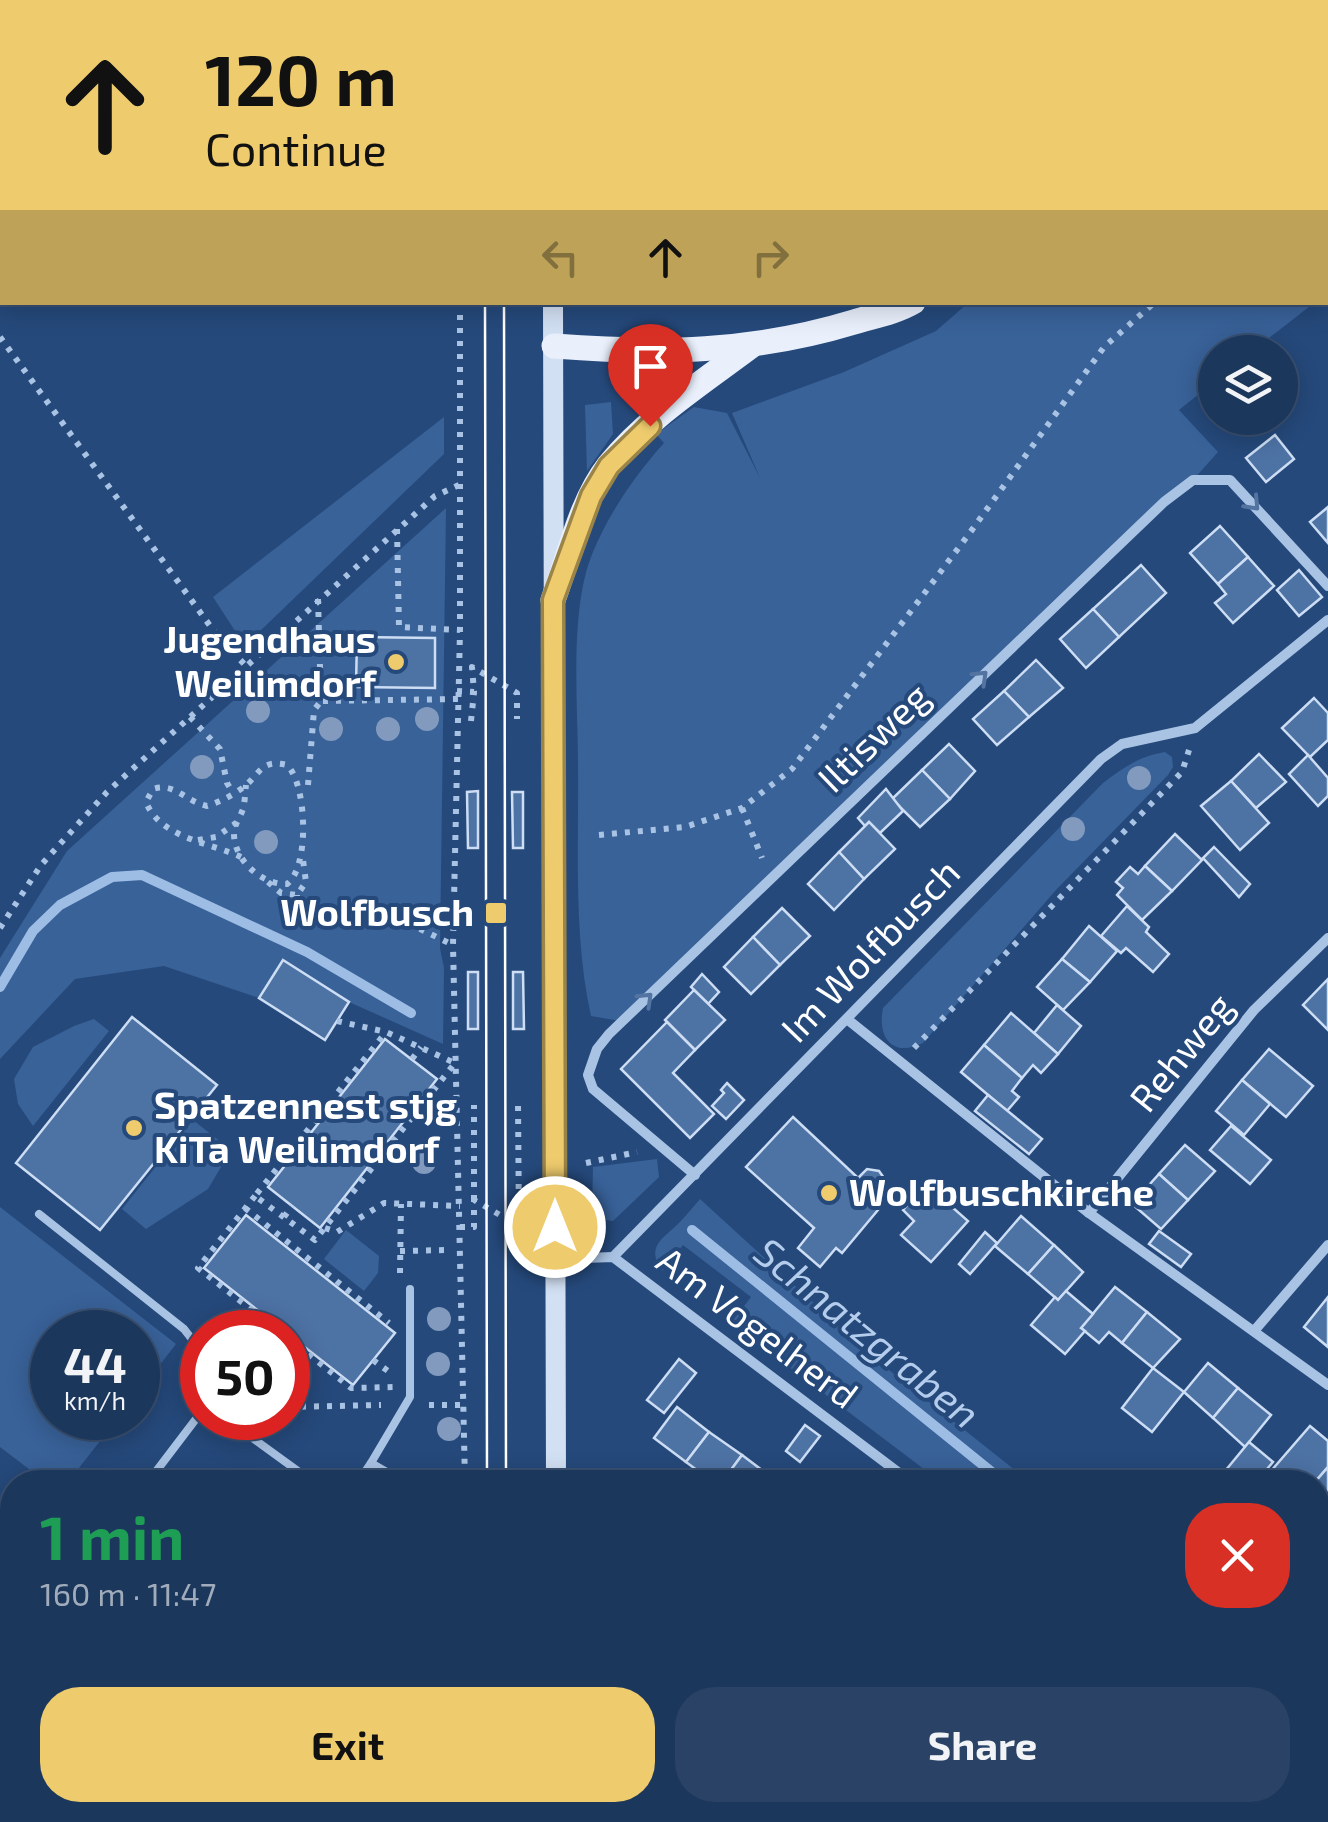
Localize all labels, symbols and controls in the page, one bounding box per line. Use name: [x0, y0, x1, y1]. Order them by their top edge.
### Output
text: 120 m: [205, 36, 397, 120]
icon: ahead: [40, 40, 170, 170]
text: Continue: [205, 121, 387, 175]
icon: left: [533, 230, 588, 285]
icon: ahead: [638, 230, 693, 285]
icon: right: [743, 230, 798, 285]
pin: [608, 324, 693, 427]
map controls: [1198, 335, 1298, 435]
button: layers: [1198, 335, 1298, 435]
icon: arrive: [623, 339, 678, 394]
one-way arrow: [1241, 492, 1259, 511]
place label: Jugendhaus Weilimdorf: [163, 615, 378, 705]
marker: Jugendhaus Weilimdorf: [385, 651, 407, 673]
one-way arrow: [969, 671, 988, 689]
street label: Iltisweg: [807, 672, 938, 801]
street label: Im Wolfbusch: [771, 848, 968, 1051]
place label: Wolfbusch: [280, 888, 474, 934]
marker: Wolfbusch: [483, 900, 509, 926]
street label: Rehweg: [1119, 983, 1242, 1120]
one-way arrow: [634, 993, 652, 1011]
place label: Spatzennest stjg KiTa Weilimdorf: [154, 1081, 457, 1171]
marker: Spatzennest stjg KiTa Weilimdorf: [123, 1117, 145, 1139]
place label: Wolfbuschkirche: [849, 1168, 1154, 1214]
position arrow: [503, 1175, 607, 1279]
marker: Wolfbuschkirche: [818, 1182, 840, 1204]
water label: Schnatzgraben: [746, 1226, 990, 1437]
street label: Am Vogelherd: [649, 1236, 868, 1417]
speed limit sign: 50: [180, 1310, 310, 1440]
text: 44: [63, 1333, 127, 1393]
text: km/h: [64, 1385, 126, 1415]
text: 1 min: [40, 1500, 184, 1572]
button: close: [1185, 1503, 1290, 1608]
text: 160 m · 11:47: [40, 1574, 216, 1612]
button: Exit: [40, 1687, 655, 1802]
button: Share: [675, 1687, 1290, 1802]

